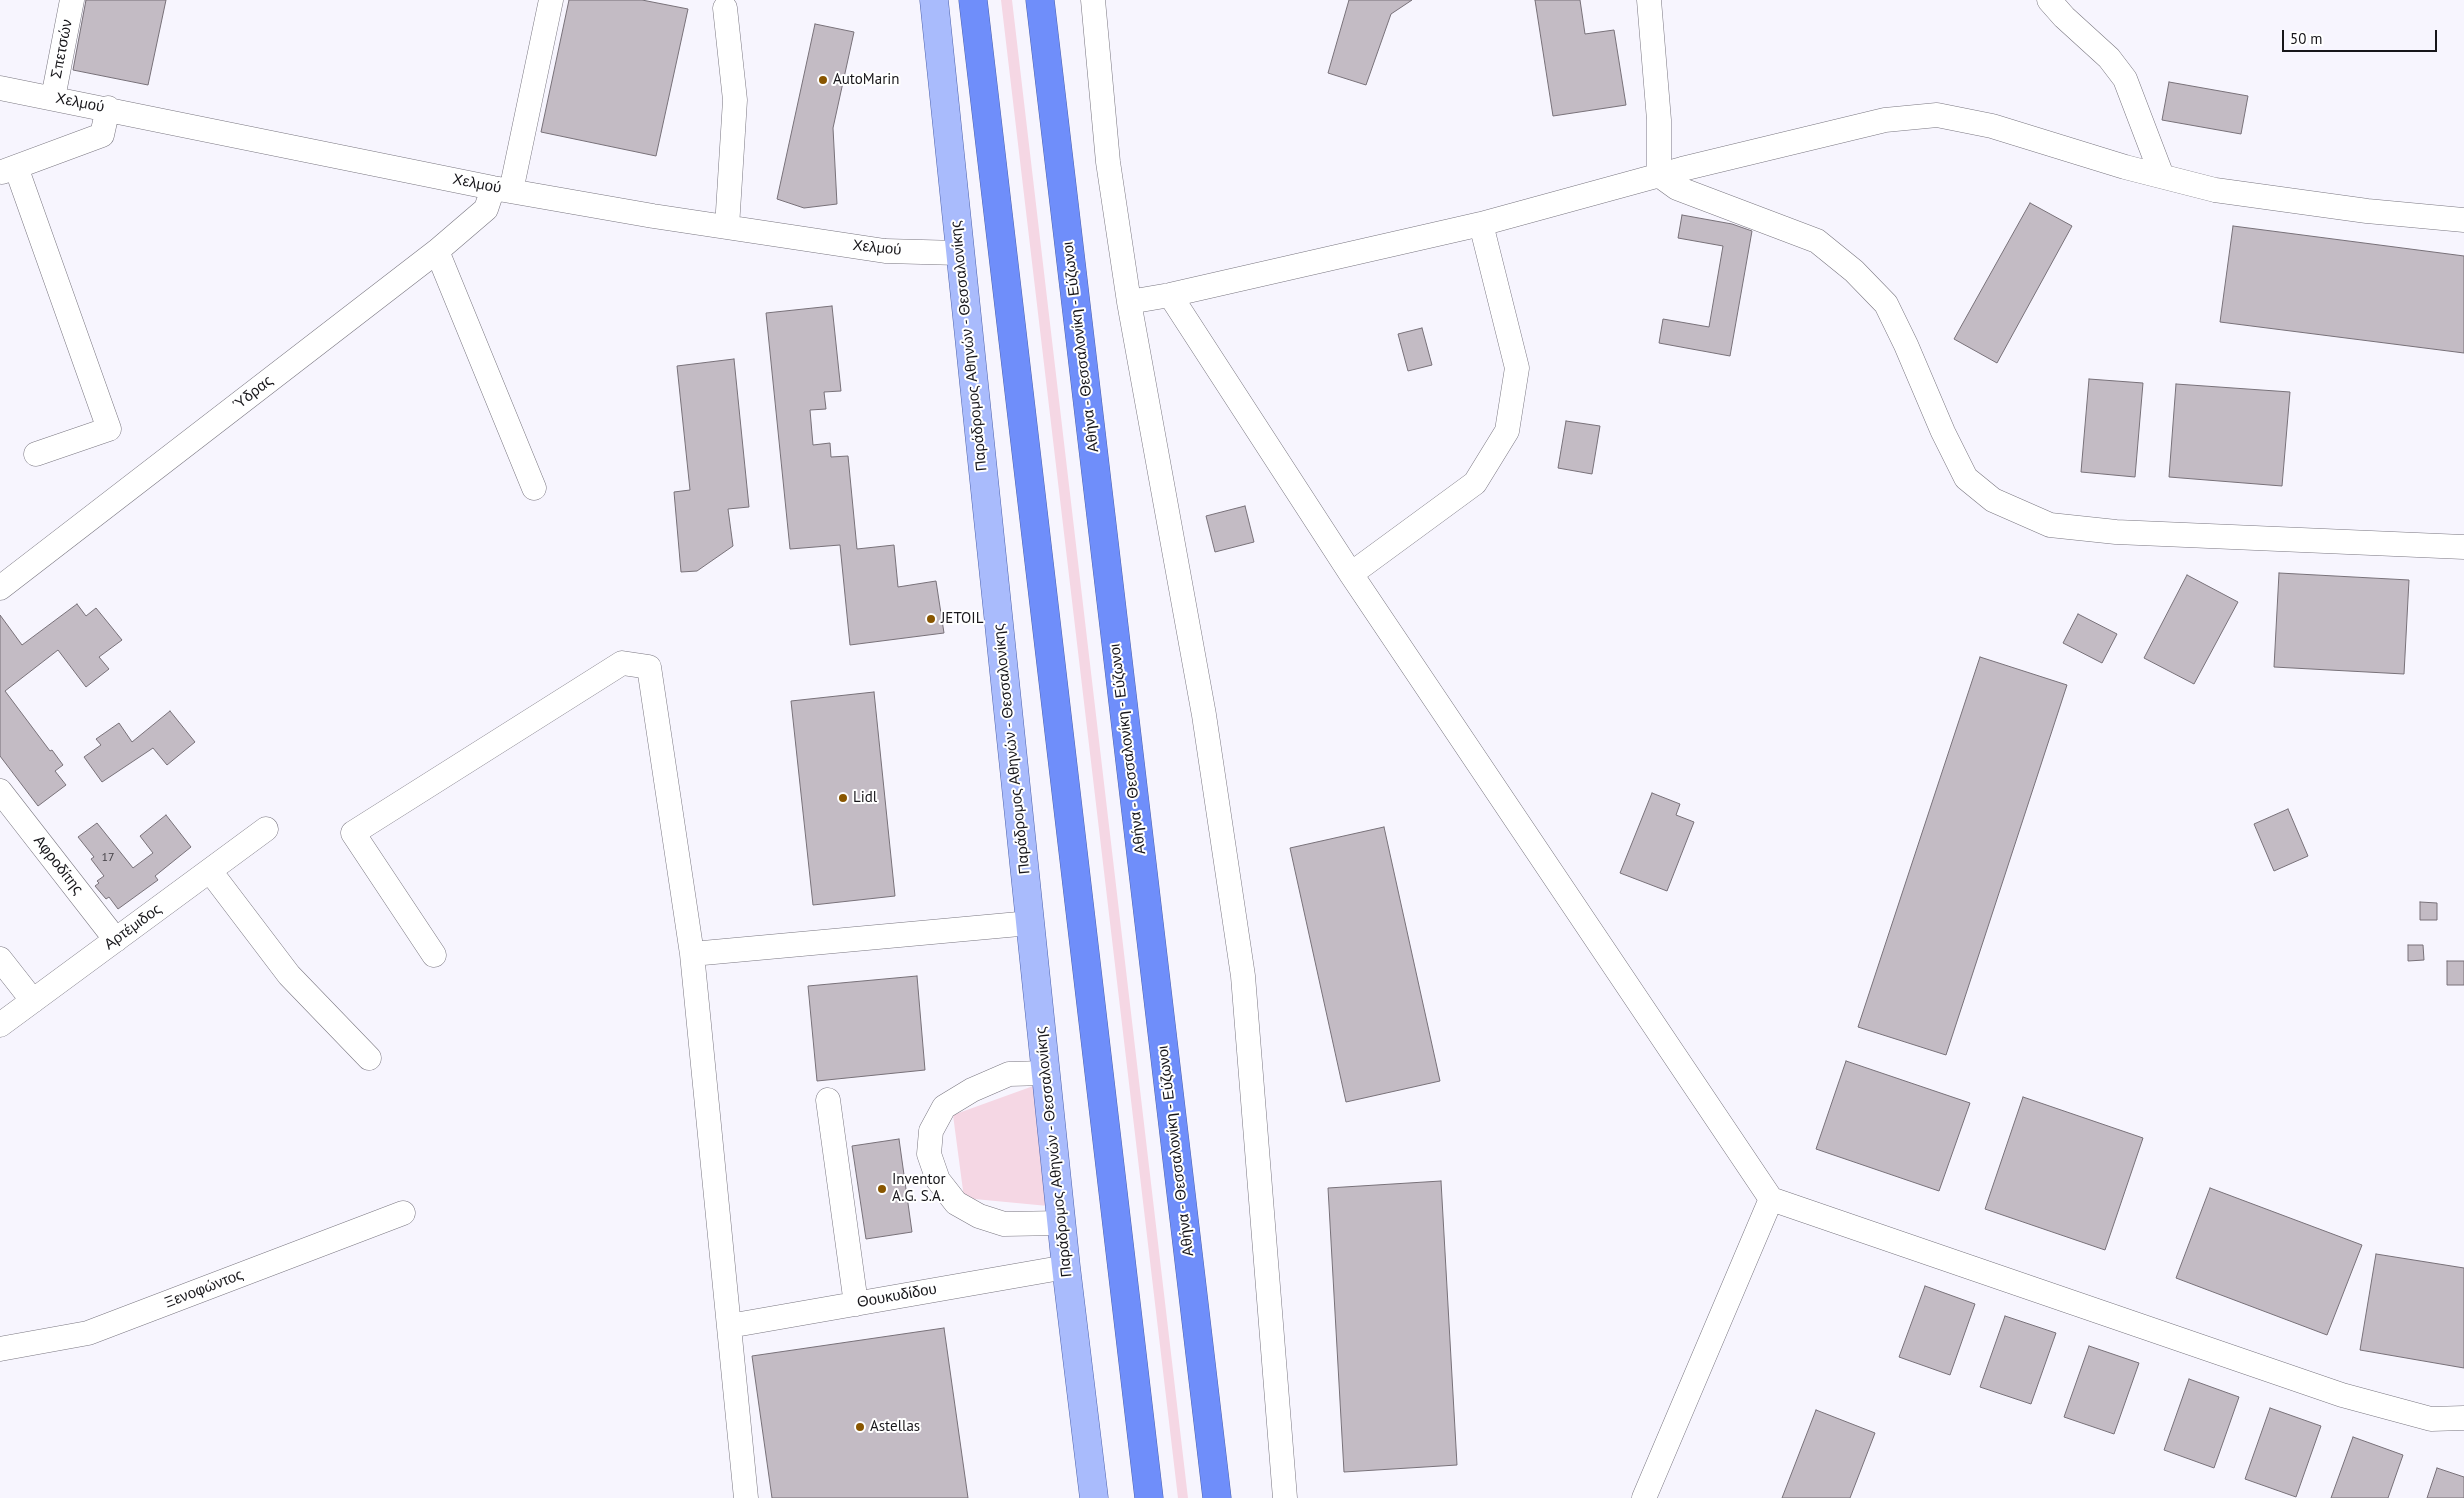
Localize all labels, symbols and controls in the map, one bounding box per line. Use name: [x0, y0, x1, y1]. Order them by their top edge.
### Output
street label: Σπετσών: [47, 18, 77, 80]
scale bar: [2284, 20, 2439, 52]
text: 50 m: [2290, 29, 2323, 48]
place label: AutoMarin: [833, 71, 899, 89]
marker: AutoMarin: [817, 74, 829, 86]
street label: Χελμού: [54, 89, 106, 117]
street label: Χελμού: [451, 170, 503, 198]
street label: Παράδρομος Αθηνών - Θεσσαλονίκης: [947, 220, 991, 472]
street label: Χελμού: [852, 236, 902, 260]
street label: Αθήνα - Θεσσαλονίκη - Εύζωνοι: [1059, 241, 1103, 453]
street label: Ύδρας: [229, 372, 277, 414]
place label: JETOIL: [941, 610, 983, 628]
marker: JETOIL: [925, 613, 937, 625]
street label: Παράδρομος Αθηνών - Θεσσαλονίκης: [990, 623, 1034, 875]
street label: Αθήνα - Θεσσαλονίκη - Εύζωνοι: [1106, 643, 1150, 855]
place label: Lidl: [853, 789, 877, 807]
marker: Lidl: [837, 792, 849, 804]
street label: Αφροδίτης: [29, 832, 87, 898]
house number: 17: [101, 851, 115, 865]
street label: Αρτέμιδος: [101, 900, 165, 954]
street label: Παράδρομος Αθηνών - Θεσσαλονίκης: [1032, 1026, 1076, 1278]
street label: Αθήνα - Θεσσαλονίκη - Εύζωνοι: [1154, 1045, 1198, 1257]
place label: Inventor A.G. S.A.: [892, 1171, 946, 1206]
marker: Inventor A.G. S.A.: [876, 1183, 888, 1195]
street label: Ξενοφώντος: [162, 1266, 246, 1312]
street label: Θουκυδίδου: [856, 1280, 938, 1312]
place label: Astellas: [870, 1418, 920, 1436]
marker: Astellas: [854, 1421, 866, 1433]

